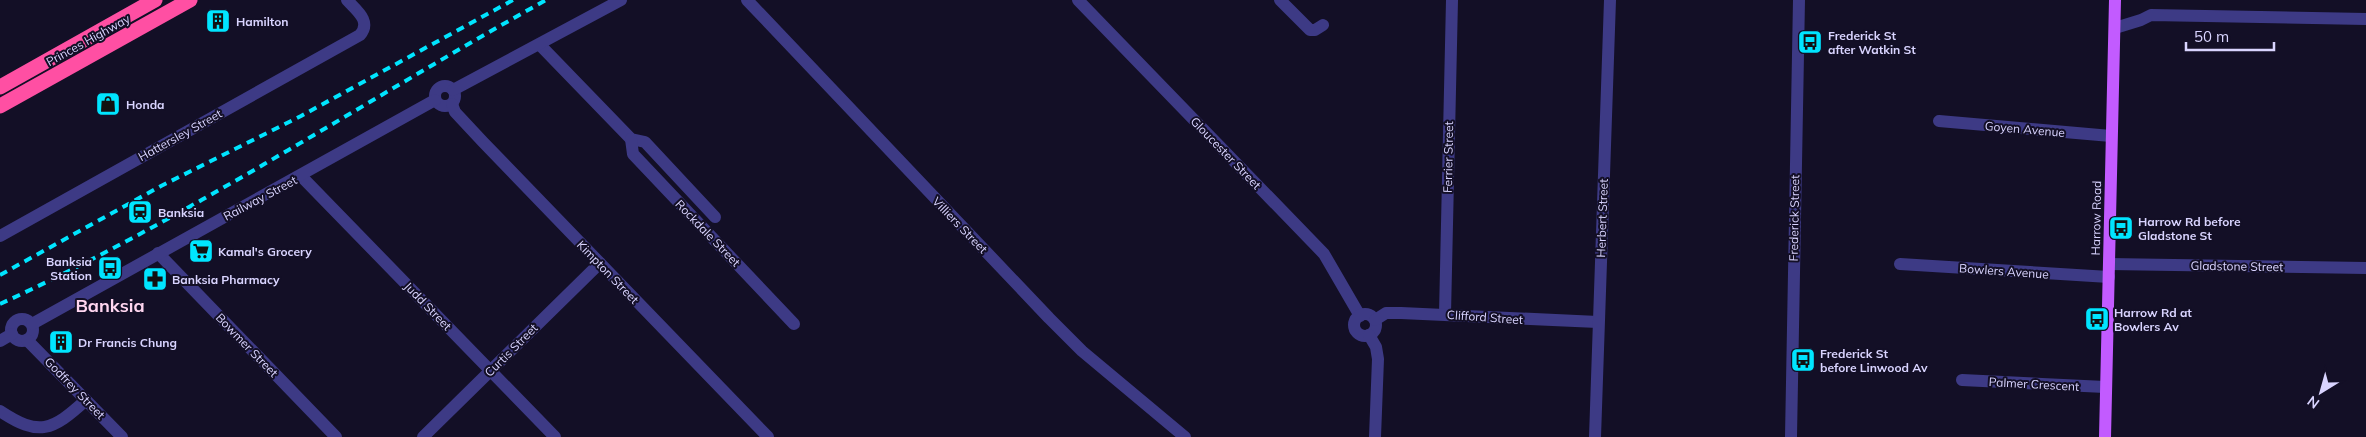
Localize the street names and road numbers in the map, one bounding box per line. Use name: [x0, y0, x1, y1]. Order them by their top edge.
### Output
street label: Princes Highway: [43, 10, 133, 69]
street label: Hattersley Street: [136, 106, 224, 164]
street label: Gloucester Street: [1188, 114, 1264, 192]
street label: Goyen Avenue: [1984, 118, 2066, 140]
street label: Ferrier Street: [1440, 121, 1456, 193]
street label: Railway Street: [221, 172, 299, 224]
street label: Frederick Street: [1786, 174, 1802, 262]
street label: Herbert Street: [1593, 178, 1611, 258]
street label: Harrow Road: [2088, 180, 2104, 256]
street label: Villiers Street: [929, 194, 991, 256]
street label: Rockdale Street: [672, 196, 744, 270]
street label: Kimpton Street: [574, 237, 642, 307]
street label: Gladstone Street: [2190, 258, 2284, 274]
street label: Bowlers Avenue: [1959, 260, 2049, 282]
street label: Judd Street: [401, 279, 455, 333]
street label: Clifford Street: [1446, 307, 1524, 327]
street label: Bowmer Street: [213, 310, 281, 380]
street label: Curtis Street: [481, 320, 541, 380]
street label: Godfrey Street: [42, 354, 108, 422]
street label: Palmer Crescent: [1988, 374, 2080, 394]

